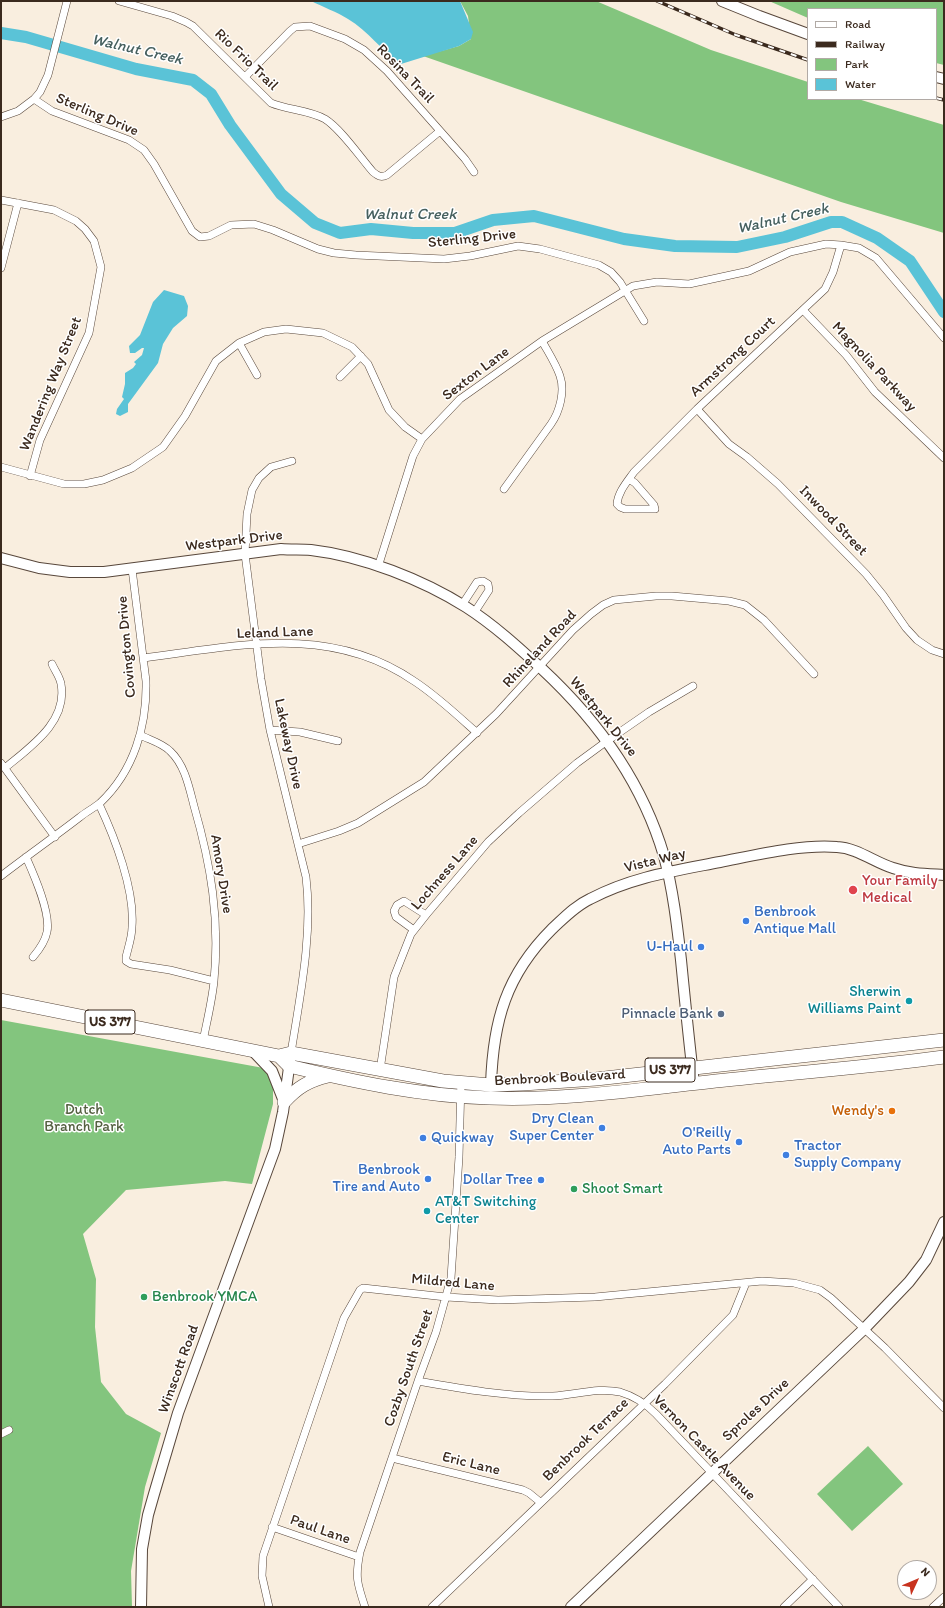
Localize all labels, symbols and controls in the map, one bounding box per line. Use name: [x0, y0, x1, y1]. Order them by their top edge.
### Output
legend: [807, 8, 937, 100]
text: Road: [845, 17, 871, 31]
street label: Rio Frio Trail: [210, 25, 282, 95]
water label: Walnut Creek: [90, 30, 184, 70]
text: Railway: [845, 37, 885, 51]
street label: Rosina Trail: [372, 41, 438, 107]
text: Park: [845, 57, 869, 71]
text: Water: [845, 77, 876, 91]
street label: Sterling Drive: [53, 89, 141, 141]
water label: Walnut Creek: [736, 199, 830, 239]
water label: Walnut Creek: [364, 205, 456, 225]
street label: Sterling Drive: [427, 225, 517, 253]
street label: Armstrong Court: [687, 313, 779, 401]
street label: Wandering Way Street: [16, 314, 86, 454]
street label: Magnolia Parkway: [828, 318, 920, 416]
street label: Sexton Lane: [439, 343, 513, 405]
street label: Inwood Street: [795, 482, 871, 560]
street label: Westpark Drive: [184, 526, 284, 556]
street label: Covington Drive: [114, 595, 140, 699]
street label: Rhineland Road: [499, 606, 581, 692]
street label: Leland Lane: [236, 623, 314, 643]
street label: Westpark Drive: [565, 673, 641, 761]
street label: Lakeway Drive: [270, 697, 306, 791]
street label: Lochness Lane: [408, 832, 482, 914]
street label: Amory Drive: [206, 833, 236, 915]
street label: Vista Way: [622, 845, 688, 877]
place label: Your Family Medical: [862, 872, 938, 907]
marker: Your Family Medical: [847, 884, 859, 896]
place label: Benbrook Antique Mall: [754, 903, 836, 938]
marker: Benbrook Antique Mall: [741, 916, 751, 926]
place label: U-Haul: [646, 938, 693, 956]
marker: U-Haul: [696, 942, 706, 952]
place label: Sherwin Williams Paint: [808, 983, 901, 1018]
marker: Sherwin Williams Paint: [904, 996, 914, 1006]
place label: Pinnacle Bank: [621, 1005, 713, 1023]
marker: Pinnacle Bank: [716, 1009, 726, 1019]
road number: US 377: [85, 1010, 135, 1034]
road number: US 377: [645, 1058, 695, 1082]
street label: Benbrook Boulevard: [494, 1066, 626, 1090]
park label: Dutch Branch Park: [44, 1101, 124, 1136]
place label: Wendy's: [831, 1102, 884, 1120]
marker: Wendy's: [887, 1106, 897, 1116]
place label: Dry Clean Super Center: [509, 1110, 594, 1145]
marker: Dry Clean Super Center: [597, 1123, 607, 1133]
place label: O'Reilly Auto Parts: [662, 1124, 731, 1159]
place label: Quickway: [431, 1129, 494, 1147]
marker: Quickway: [418, 1133, 428, 1143]
marker: O'Reilly Auto Parts: [734, 1137, 744, 1147]
place label: Tractor Supply Company: [794, 1137, 901, 1172]
marker: Tractor Supply Company: [781, 1150, 791, 1160]
place label: Benbrook Tire and Auto: [333, 1161, 420, 1196]
place label: Dollar Tree: [463, 1171, 533, 1189]
marker: Benbrook Tire and Auto: [423, 1174, 433, 1184]
marker: Dollar Tree: [536, 1175, 546, 1185]
place label: Shoot Smart: [582, 1180, 663, 1198]
marker: Shoot Smart: [569, 1184, 579, 1194]
place label: AT&T Switching Center: [435, 1193, 536, 1228]
marker: AT&T Switching Center: [422, 1206, 432, 1216]
street label: Mildred Lane: [411, 1270, 495, 1296]
place label: Benbrook YMCA: [152, 1288, 257, 1306]
marker: Benbrook YMCA: [139, 1292, 149, 1302]
street label: Cozby South Street: [380, 1307, 438, 1429]
street label: Winscott Road: [155, 1322, 203, 1416]
street label: Sproles Drive: [719, 1374, 793, 1446]
street label: Vernon Castle Avenue: [649, 1391, 759, 1505]
street label: Benbrook Terrace: [539, 1394, 633, 1486]
street label: Eric Lane: [440, 1448, 502, 1480]
street label: Paul Lane: [287, 1511, 353, 1549]
north arrow: [897, 1560, 937, 1600]
text: N: [918, 1565, 933, 1579]

